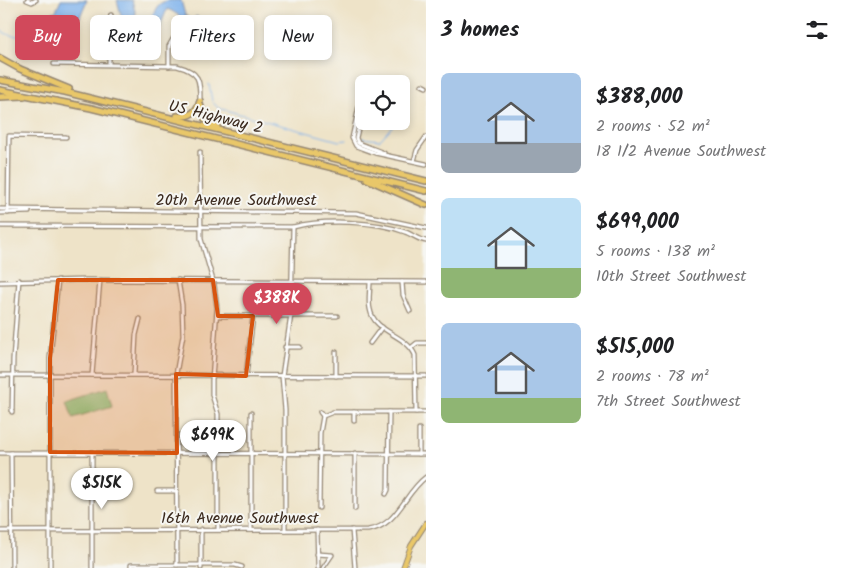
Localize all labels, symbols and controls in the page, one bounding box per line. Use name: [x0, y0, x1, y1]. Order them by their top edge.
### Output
text: 3 homes: [441, 14, 519, 47]
chip: Buy: [15, 15, 80, 60]
chip: Rent: [90, 15, 161, 60]
chip: Filters: [171, 15, 254, 60]
chip: New: [264, 15, 332, 60]
icon: filters: [803, 16, 831, 44]
map controls: [355, 75, 410, 130]
button: locate: [355, 75, 410, 130]
text: $388,000: [596, 81, 683, 114]
icon: home: [481, 93, 541, 153]
street label: US Highway 2: [166, 94, 266, 141]
text: 2 rooms · 52 m²: [596, 114, 710, 139]
text: 18 1/2 Avenue Southwest: [596, 139, 766, 164]
street label: 20th Avenue Southwest: [155, 188, 317, 213]
text: $699,000: [596, 206, 679, 239]
icon: home: [481, 218, 541, 278]
text: 5 rooms · 138 m²: [596, 239, 715, 264]
text: 10th Street Southwest: [596, 264, 746, 289]
pin: $388K: [242, 282, 312, 325]
text: $388K: [254, 286, 300, 311]
text: $515,000: [596, 331, 674, 364]
icon: home: [481, 343, 541, 403]
text: 2 rooms · 78 m²: [596, 364, 709, 389]
text: 7th Street Southwest: [596, 389, 741, 414]
pin: $699K: [178, 420, 248, 462]
text: $699K: [191, 423, 235, 448]
pin: $515K: [67, 468, 137, 510]
text: $515K: [82, 471, 122, 496]
street label: 16th Avenue Southwest: [161, 506, 320, 531]

